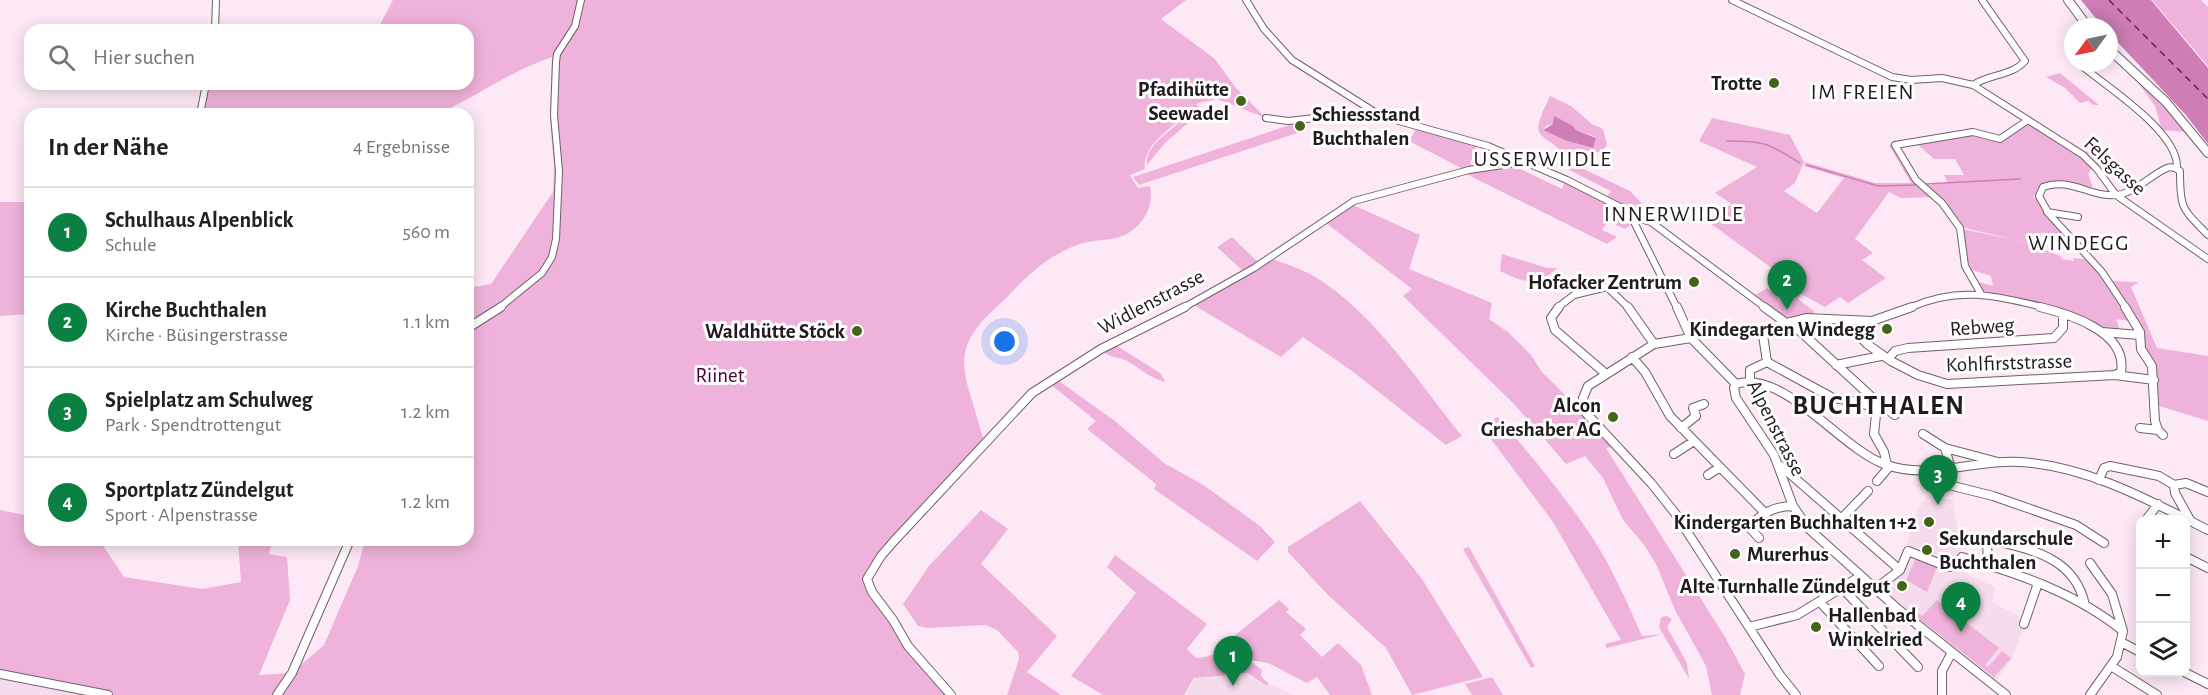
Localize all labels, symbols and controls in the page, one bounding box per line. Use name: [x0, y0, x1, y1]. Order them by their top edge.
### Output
north arrow: [2064, 18, 2118, 72]
search box: [24, 24, 474, 90]
icon: search: [45, 41, 78, 74]
text: Hier suchen: [93, 46, 195, 68]
place label: Trotte: [1711, 73, 1762, 94]
marker: Trotte: [1767, 76, 1781, 90]
place label: Pfadihütte Seewadel: [1138, 79, 1229, 124]
district label: IM FREIEN: [1811, 81, 1915, 103]
marker: Pfadihütte Seewadel: [1234, 94, 1248, 108]
place label: Schiessstand Buchthalen: [1312, 104, 1420, 149]
marker: Schiessstand Buchthalen: [1293, 119, 1307, 133]
street label: Felsgasse: [2080, 132, 2150, 200]
text: In der Nähe: [48, 134, 168, 160]
text: 4 Ergebnisse: [353, 137, 450, 157]
district label: USSERWIIDLE: [1474, 148, 1612, 170]
district label: INNERWIIDLE: [1604, 203, 1744, 225]
text: Schulhaus Alpenblick: [105, 209, 293, 231]
text: 1: [64, 222, 71, 242]
text: 560 m: [402, 222, 450, 242]
district label: WINDEGG: [2028, 232, 2130, 254]
text: Schule: [105, 235, 157, 255]
pin: 2: [1768, 260, 1806, 310]
street label: Widlenstrasse: [1095, 265, 1207, 339]
place label: Hofacker Zentrum: [1528, 272, 1682, 293]
marker: Hofacker Zentrum: [1687, 275, 1701, 289]
text: Kirche Buchthalen: [105, 299, 267, 321]
text: 2: [63, 312, 72, 332]
text: 1.1 km: [403, 312, 450, 332]
street label: Rebweg: [1949, 314, 2016, 340]
place label: Kindegarten Windegg: [1689, 319, 1875, 340]
place label: Waldhütte Stöck: [705, 321, 846, 342]
marker: Kindegarten Windegg: [1880, 322, 1894, 336]
marker: Waldhütte Stöck: [850, 324, 864, 338]
text: Kirche · Büsingerstrasse: [105, 325, 288, 345]
your location: [990, 327, 1019, 356]
street label: Kohlfirststrasse: [1946, 350, 2072, 376]
park label: Riinet: [695, 365, 745, 386]
street label: Alpenstrasse: [1743, 377, 1809, 479]
text: Spielplatz am Schulweg: [105, 389, 313, 411]
district label: BUCHTHALEN: [1792, 392, 1966, 419]
place label: Alcon Grieshaber AG: [1481, 395, 1601, 440]
text: 3: [63, 402, 72, 422]
text: 1.2 km: [401, 402, 450, 422]
marker: Alcon Grieshaber AG: [1606, 410, 1620, 424]
text: Park · Spendtrottengut: [105, 415, 281, 435]
pin: 3: [1918, 456, 1958, 505]
text: Sportplatz Zündelgut: [105, 479, 293, 501]
text: 4: [62, 492, 73, 512]
text: 1.2 km: [401, 492, 450, 512]
text: Sport · Alpenstrasse: [105, 505, 258, 525]
place label: Kindergarten Buchhalten 1+2: [1673, 512, 1917, 533]
marker: Kindergarten Buchhalten 1+2: [1922, 515, 1936, 529]
map controls: [2136, 515, 2190, 677]
button: +: [2136, 515, 2190, 569]
place label: Sekundarschule Buchthalen: [1939, 528, 2073, 573]
marker: Sekundarschule Buchthalen: [1920, 543, 1934, 557]
place label: Murerhus: [1747, 544, 1829, 565]
marker: Murerhus: [1728, 547, 1742, 561]
button: −: [2136, 569, 2190, 623]
place label: Alte Turnhalle Zündelgut: [1680, 576, 1890, 597]
marker: Alte Turnhalle Zündelgut: [1895, 579, 1909, 593]
pin: 4: [1942, 582, 1980, 632]
place label: Hallenbad Winkelried: [1828, 605, 1923, 650]
marker: Hallenbad Winkelried: [1809, 620, 1823, 634]
button: layers: [2136, 623, 2190, 677]
pin: 1: [1214, 636, 1252, 686]

